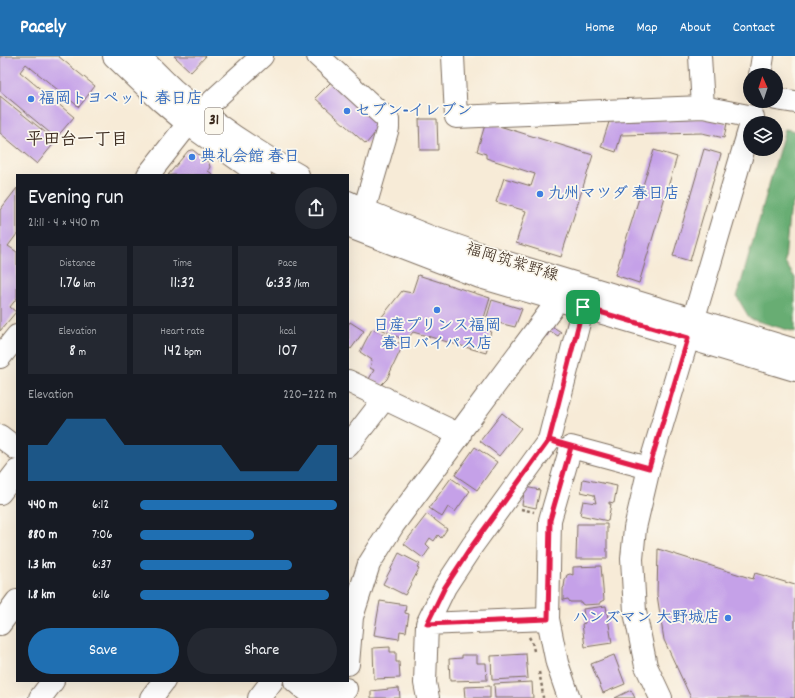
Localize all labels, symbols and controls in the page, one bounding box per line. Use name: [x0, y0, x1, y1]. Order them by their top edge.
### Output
text: Pacely: [20, 15, 66, 42]
text: Home: [585, 18, 614, 38]
text: Map: [636, 18, 658, 38]
text: About: [680, 18, 711, 38]
text: Contact: [733, 18, 775, 38]
north arrow: [743, 68, 783, 108]
map controls: [743, 68, 783, 156]
place label: 福岡トヨペット 春日店: [39, 88, 203, 111]
marker: 福岡トヨペット 春日店: [26, 94, 36, 104]
place label: セブン-イレブン: [355, 100, 472, 123]
marker: セブン-イレブン: [342, 106, 352, 116]
road number: 31: [205, 108, 223, 134]
button: layers: [743, 116, 783, 156]
district label: 平田台一丁目: [26, 129, 128, 153]
place label: 典礼会館 春日: [200, 146, 300, 169]
marker: 典礼会館 春日: [187, 152, 197, 162]
text: Evening run: [28, 183, 124, 214]
place label: 九州マツダ 春日店: [548, 183, 680, 206]
button: share: [295, 187, 337, 229]
marker: 九州マツダ 春日店: [535, 189, 545, 199]
text: 21:11 · 4 × 440 m: [28, 214, 100, 233]
street label: 福岡筑紫野線: [463, 238, 561, 288]
text: Distance: [60, 256, 95, 272]
text: Time: [173, 256, 192, 272]
text: Pace: [278, 256, 297, 272]
text: 1.76: [60, 272, 81, 296]
text: 11:32: [170, 272, 195, 296]
text: 6:33: [266, 272, 292, 296]
text: km: [81, 277, 95, 293]
text: /km: [292, 277, 309, 293]
pin: [566, 290, 600, 324]
icon: arrive: [572, 296, 594, 318]
marker: 日産プリンス福岡 春日バイパス店: [432, 305, 442, 315]
place label: 日産プリンス福岡 春日バイパス店: [373, 315, 501, 356]
text: Elevation: [58, 324, 97, 340]
text: Heart rate: [160, 324, 205, 340]
text: kcal: [279, 324, 296, 340]
text: 8: [69, 340, 76, 364]
text: 142: [163, 340, 182, 364]
text: 107: [278, 340, 297, 364]
text: m: [76, 345, 86, 361]
text: bpm: [182, 345, 202, 361]
text: Elevation: [28, 386, 73, 405]
text: 220–222 m: [283, 386, 337, 405]
text: 440 m: [28, 496, 58, 515]
text: 6:12: [92, 496, 109, 515]
text: 880 m: [28, 526, 57, 545]
text: 7:06: [92, 526, 113, 545]
text: 1.3 km: [28, 556, 56, 575]
text: 6:37: [92, 556, 111, 575]
text: 1.8 km: [28, 586, 55, 605]
text: 6:16: [92, 586, 110, 605]
place label: ハンズマン 大野城店: [573, 607, 720, 630]
marker: ハンズマン 大野城店: [723, 613, 733, 623]
button: Save: [28, 628, 179, 674]
button: Share: [187, 628, 337, 674]

